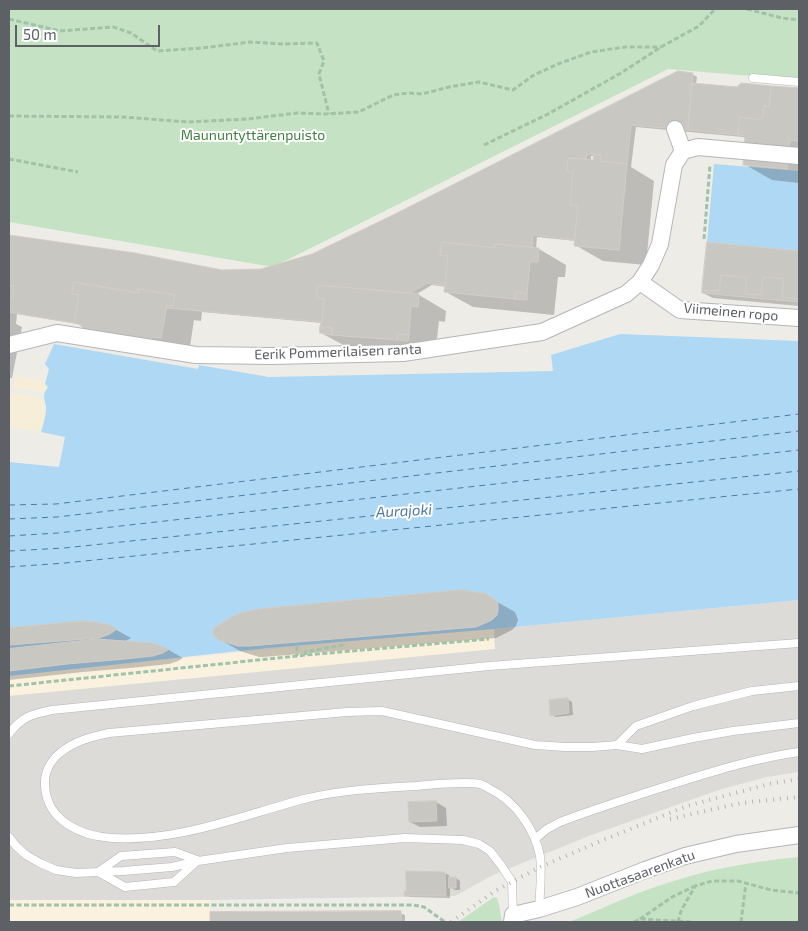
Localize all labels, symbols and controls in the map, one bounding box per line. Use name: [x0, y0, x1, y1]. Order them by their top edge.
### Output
scale bar: [18, 15, 162, 47]
text: 50 m: [23, 25, 57, 43]
park label: Maununtyttärenpuisto: [181, 127, 325, 143]
street label: Viimeinen ropo: [683, 299, 779, 325]
street label: Eerik Pommerilaisen ranta: [254, 341, 422, 363]
water label: Aurajoki: [376, 501, 432, 521]
street label: Nuottasaarenkatu: [583, 846, 697, 902]

